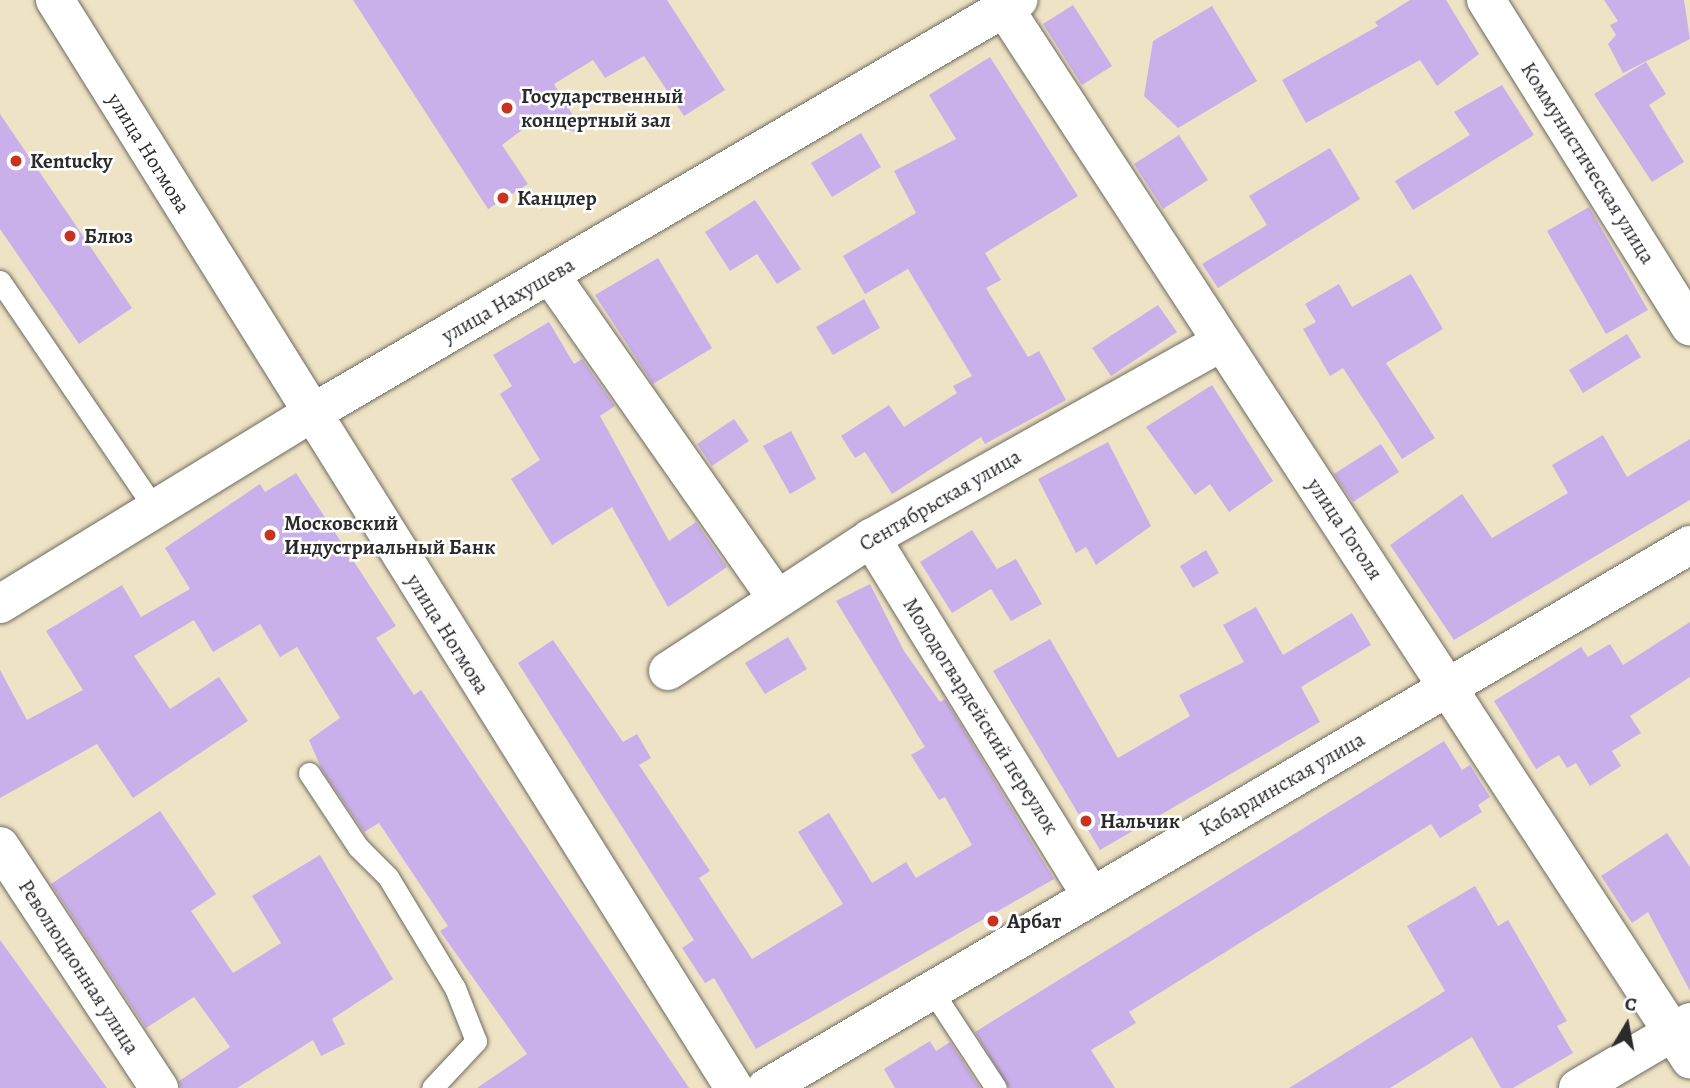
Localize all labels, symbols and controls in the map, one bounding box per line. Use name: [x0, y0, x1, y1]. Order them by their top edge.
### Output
street label: Коммунистическая улица: [1516, 57, 1660, 269]
place label: Государственный концертный зал: [521, 83, 683, 133]
street label: улица Ногмова: [102, 88, 196, 218]
marker: Государственный концертный зал: [499, 100, 515, 116]
place label: Kentucky: [30, 148, 113, 174]
marker: Kentucky: [8, 153, 24, 169]
place label: Канцлер: [517, 185, 597, 211]
marker: Канцлер: [495, 190, 511, 206]
place label: Блюз: [84, 223, 133, 249]
marker: Блюз: [62, 228, 78, 244]
street label: улица Нахушева: [437, 252, 579, 348]
street label: Сентябрьская улица: [855, 443, 1025, 557]
street label: улица Гоголя: [1302, 473, 1388, 585]
place label: Московский Индустриальный Банк: [284, 510, 496, 560]
marker: Московский Индустриальный Банк: [262, 527, 278, 543]
street label: улица Ногмова: [401, 569, 495, 699]
street label: Молодогвардейский переулок: [898, 593, 1064, 839]
street label: Кабардинская улица: [1195, 726, 1369, 842]
place label: Нальчик: [1100, 808, 1180, 834]
marker: Нальчик: [1078, 813, 1094, 829]
street label: Революционная улица: [13, 875, 145, 1059]
place label: Арбат: [1007, 908, 1061, 934]
marker: Арбат: [985, 913, 1001, 929]
north arrow: [1592, 990, 1662, 1060]
text: С: [1623, 990, 1639, 1018]

